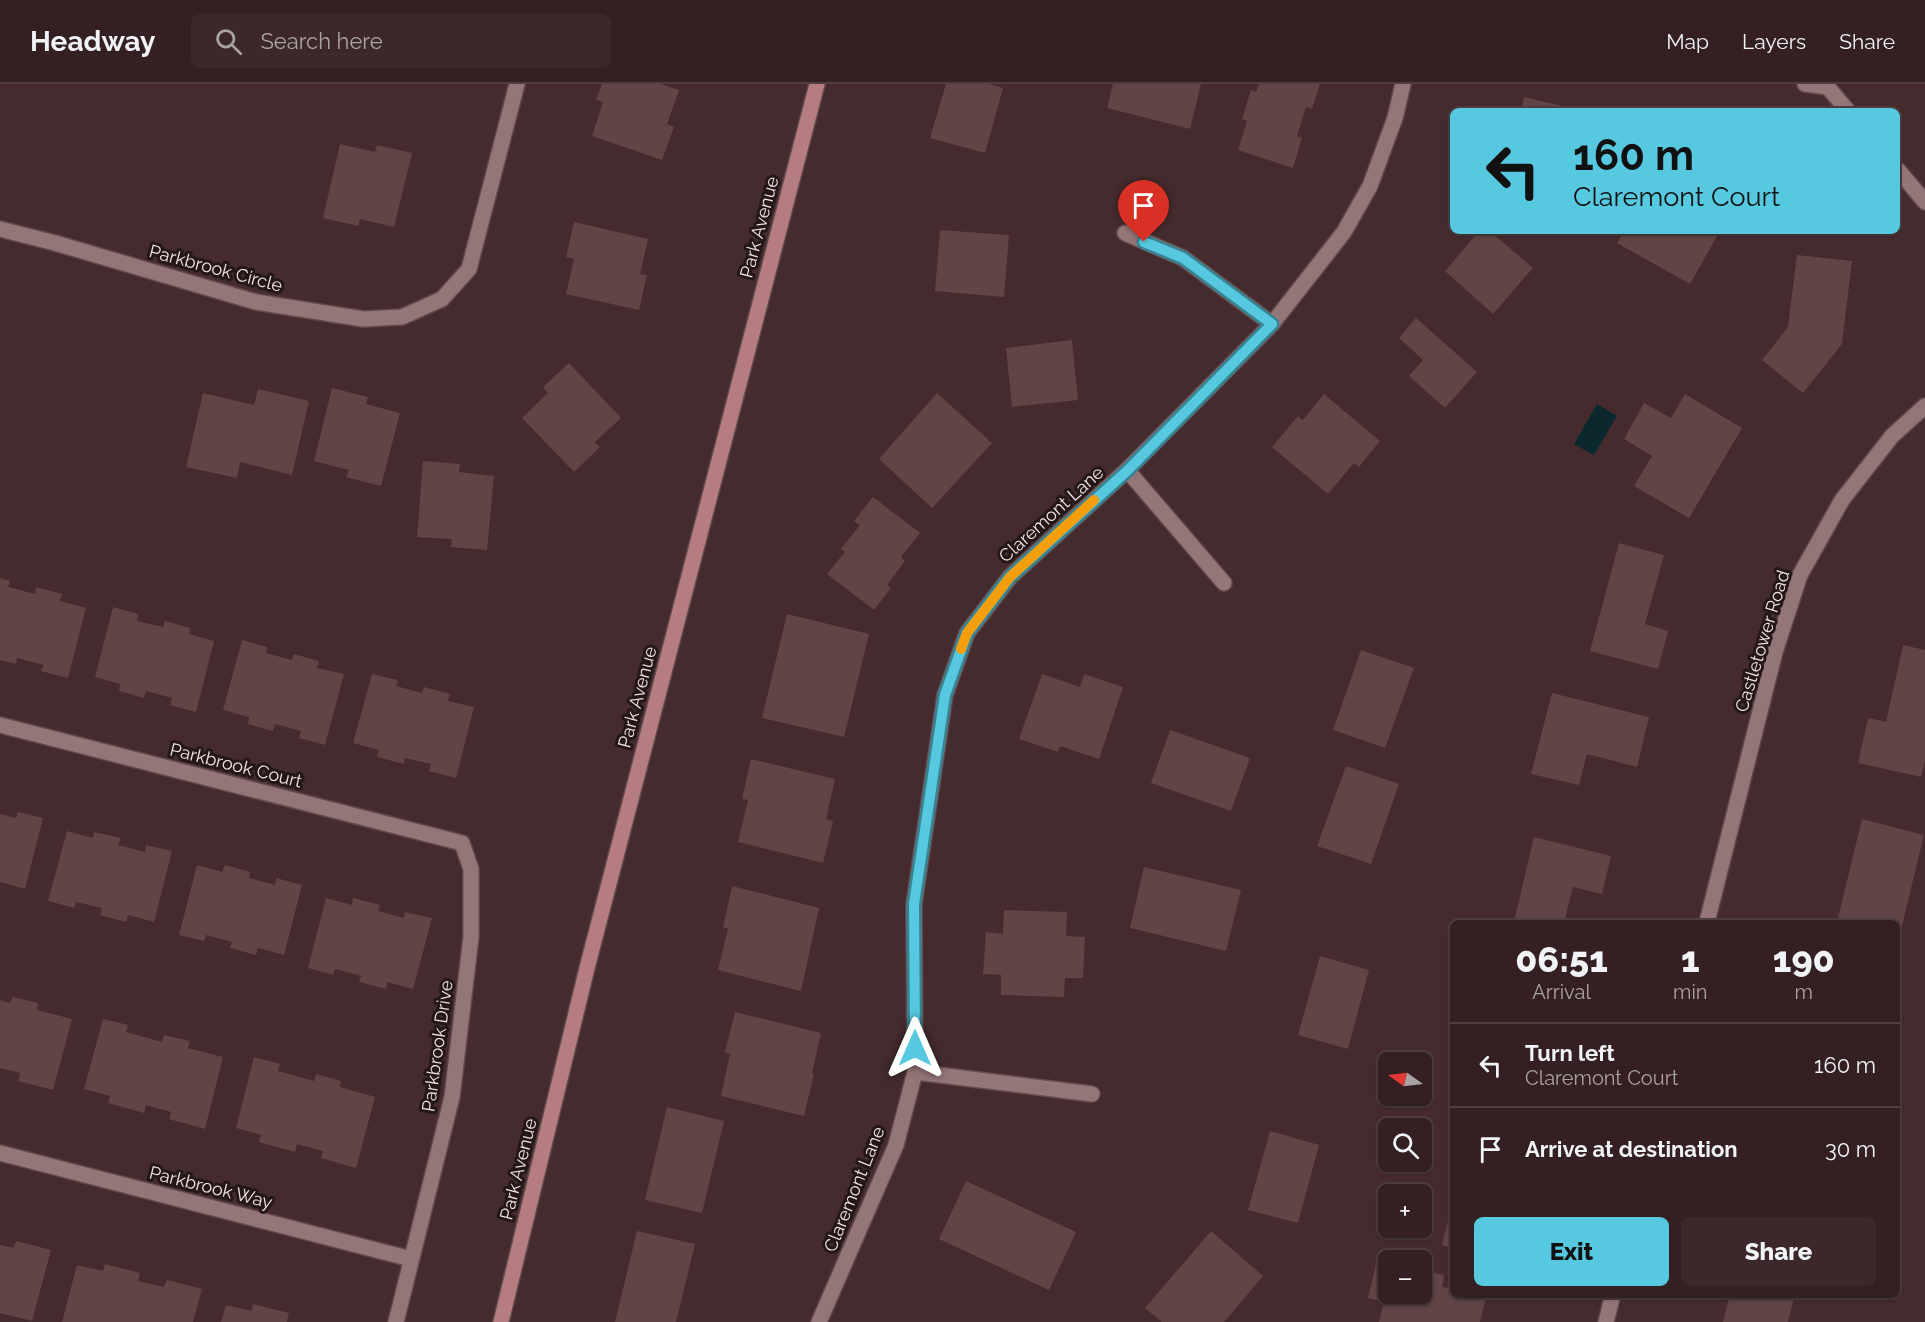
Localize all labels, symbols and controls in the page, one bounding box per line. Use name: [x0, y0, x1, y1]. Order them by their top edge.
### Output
search box: [191, 14, 611, 68]
text: Headway: [30, 25, 155, 58]
icon: search: [212, 25, 245, 58]
text: Search here: [260, 28, 383, 54]
text: Map: [1666, 29, 1709, 54]
text: Layers: [1742, 29, 1806, 54]
text: Share: [1839, 29, 1895, 54]
text: 160 m: [1573, 131, 1694, 180]
icon: left: [1474, 132, 1552, 210]
street label: Park Avenue: [735, 174, 783, 280]
pin: [1118, 180, 1169, 242]
text: Claremont Court: [1573, 181, 1780, 212]
icon: arrive: [1127, 189, 1160, 222]
street label: Parkbrook Circle: [147, 240, 285, 296]
street label: Claremont Lane: [994, 461, 1108, 566]
street label: Castletower Road: [1730, 568, 1794, 714]
street label: Park Avenue: [613, 644, 661, 750]
street label: Parkbrook Court: [168, 738, 304, 792]
text: 06:51: [1515, 938, 1608, 980]
text: 1: [1681, 938, 1700, 980]
text: 190: [1773, 938, 1835, 980]
street label: Parkbrook Drive: [417, 979, 457, 1113]
text: Arrival: [1532, 980, 1591, 1004]
text: min: [1673, 980, 1708, 1004]
text: m: [1795, 980, 1813, 1004]
position arrow: [883, 1016, 947, 1080]
text: Turn left: [1525, 1040, 1615, 1066]
icon: left: [1474, 1049, 1507, 1082]
north arrow: [1378, 1052, 1432, 1106]
map controls: [1378, 1052, 1432, 1304]
text: 160 m: [1814, 1052, 1876, 1078]
text: Claremont Court: [1525, 1066, 1678, 1090]
street label: Park Avenue: [495, 1116, 541, 1222]
button: search: [1378, 1118, 1432, 1172]
street label: Claremont Lane: [819, 1123, 889, 1255]
icon: arrive: [1474, 1133, 1507, 1166]
text: Arrive at destination: [1525, 1136, 1738, 1162]
text: 30 m: [1825, 1136, 1876, 1162]
street label: Parkbrook Way: [147, 1162, 275, 1212]
button: +: [1378, 1184, 1432, 1238]
button: Exit: [1474, 1217, 1669, 1286]
button: Share: [1681, 1217, 1876, 1286]
button: −: [1378, 1250, 1432, 1304]

